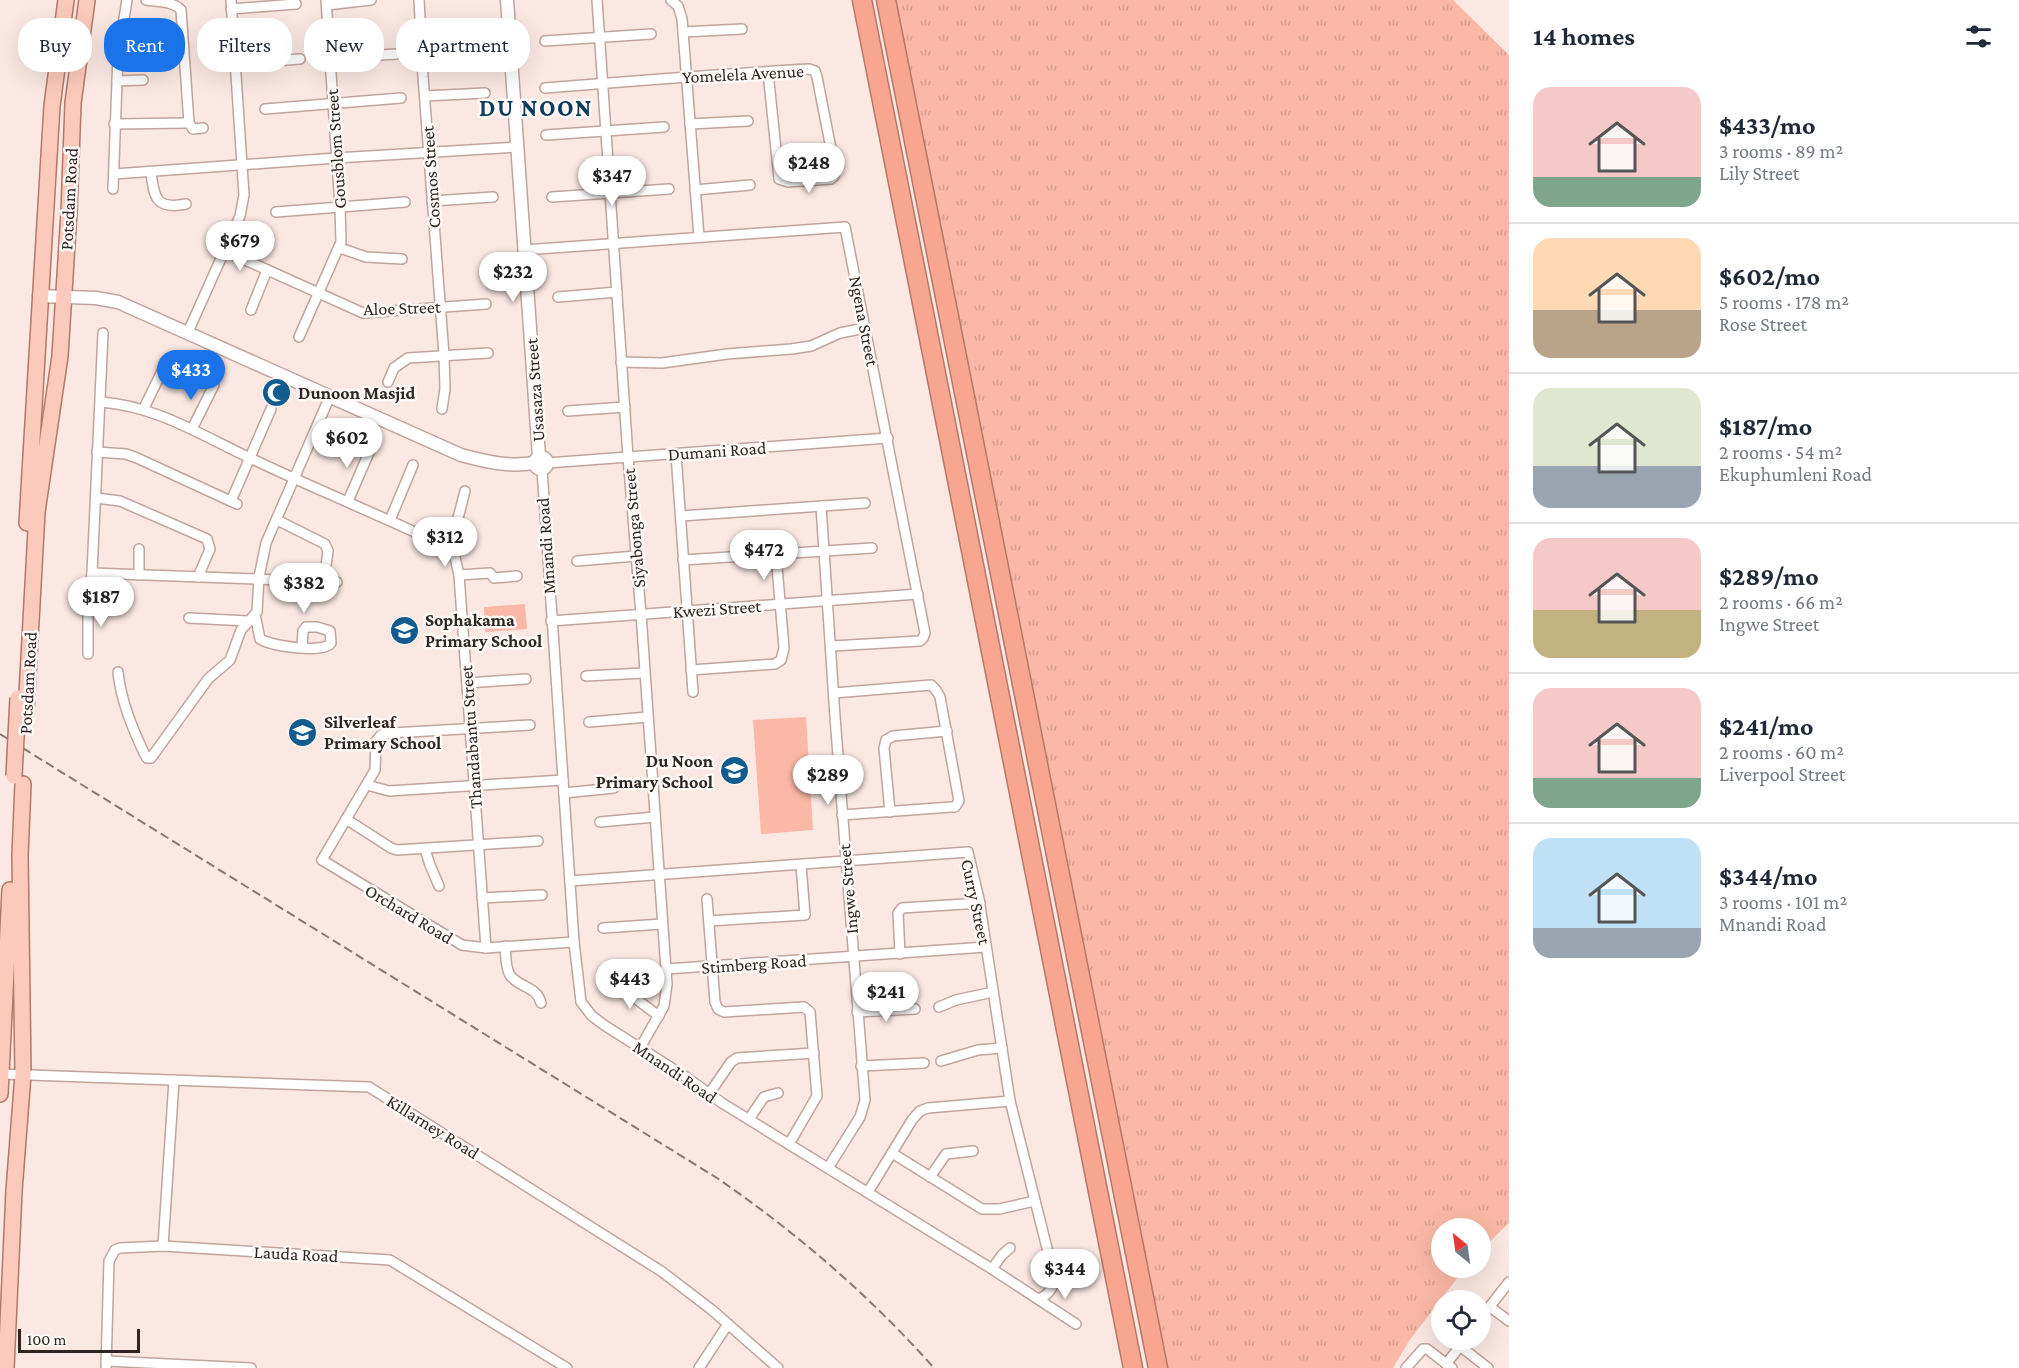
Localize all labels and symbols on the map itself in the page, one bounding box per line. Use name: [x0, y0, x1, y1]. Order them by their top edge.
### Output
street label: Yomelela Avenue: [682, 61, 804, 87]
street label: Gousblom Street: [322, 88, 350, 209]
district label: DU NOON: [479, 94, 593, 121]
street label: Cosmos Street: [417, 124, 445, 229]
pin: $248: [773, 143, 845, 194]
street label: Potsdam Road: [56, 147, 82, 251]
pin: $347: [576, 156, 648, 207]
pin: $679: [204, 221, 276, 272]
pin: $232: [477, 252, 549, 303]
street label: Ngena Street: [845, 274, 883, 369]
street label: Aloe Street: [363, 297, 442, 319]
street label: Usasaza Street: [521, 337, 549, 442]
pin: $433: [155, 350, 227, 401]
mosque icon: Dunoon Masjid: [261, 377, 293, 409]
place label: Dunoon Masjid: [298, 383, 416, 404]
pin: $602: [311, 418, 383, 469]
street label: Dumani Road: [667, 438, 767, 464]
street label: Siyabonga Street: [619, 466, 649, 589]
street label: Mnandi Road: [533, 497, 559, 595]
pin: $312: [409, 517, 481, 568]
pin: $472: [728, 530, 800, 581]
pin: $382: [268, 563, 340, 614]
pin: $187: [65, 577, 137, 628]
street label: Kwezi Street: [672, 596, 763, 622]
place label: Sophakama Primary School: [425, 610, 542, 651]
school or university icon: Sophakama Primary School: [388, 614, 420, 646]
street label: Potsdam Road: [15, 631, 41, 735]
street label: Thandabantu Street: [456, 664, 486, 809]
place label: Silverleaf Primary School: [324, 712, 441, 753]
school or university icon: Silverleaf Primary School: [287, 716, 319, 748]
place label: Du Noon Primary School: [596, 751, 714, 792]
school or university icon: Du Noon Primary School: [718, 755, 750, 787]
pin: $289: [792, 755, 864, 806]
street label: Ingwe Street: [834, 842, 862, 935]
street label: Curry Street: [957, 857, 995, 948]
street label: Orchard Road: [362, 880, 457, 948]
street label: Stimberg Road: [701, 950, 808, 978]
pin: $443: [594, 959, 666, 1010]
pin: $241: [850, 972, 922, 1023]
street label: Mnandi Road: [629, 1037, 721, 1108]
street label: Killarney Road: [383, 1091, 483, 1164]
north arrow: [1431, 1218, 1491, 1278]
street label: Lauda Road: [253, 1242, 339, 1266]
pin: $344: [1029, 1249, 1101, 1300]
scale bar: [18, 1326, 140, 1354]

